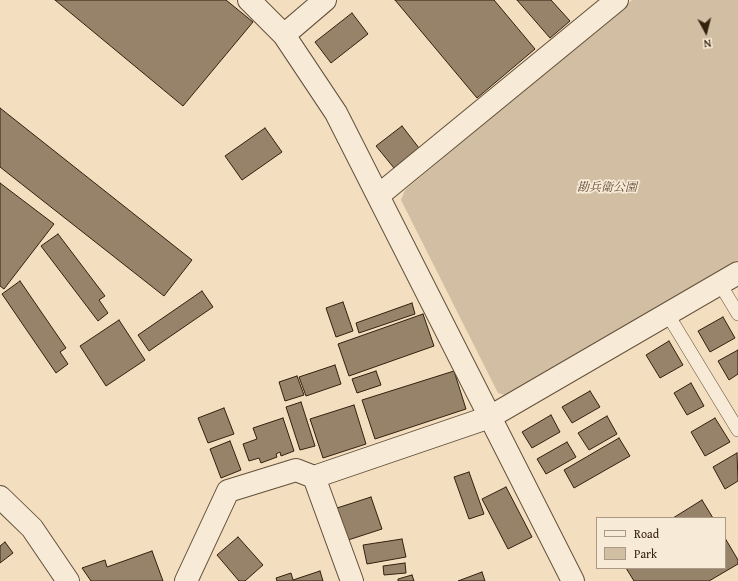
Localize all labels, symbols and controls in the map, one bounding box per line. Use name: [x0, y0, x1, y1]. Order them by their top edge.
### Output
north arrow: [686, 12, 726, 52]
text: N: [703, 36, 712, 52]
park label: 勘兵衛公園: [577, 181, 637, 195]
legend: [596, 517, 726, 569]
text: Road: [634, 525, 659, 542]
text: Park: [634, 545, 657, 562]

